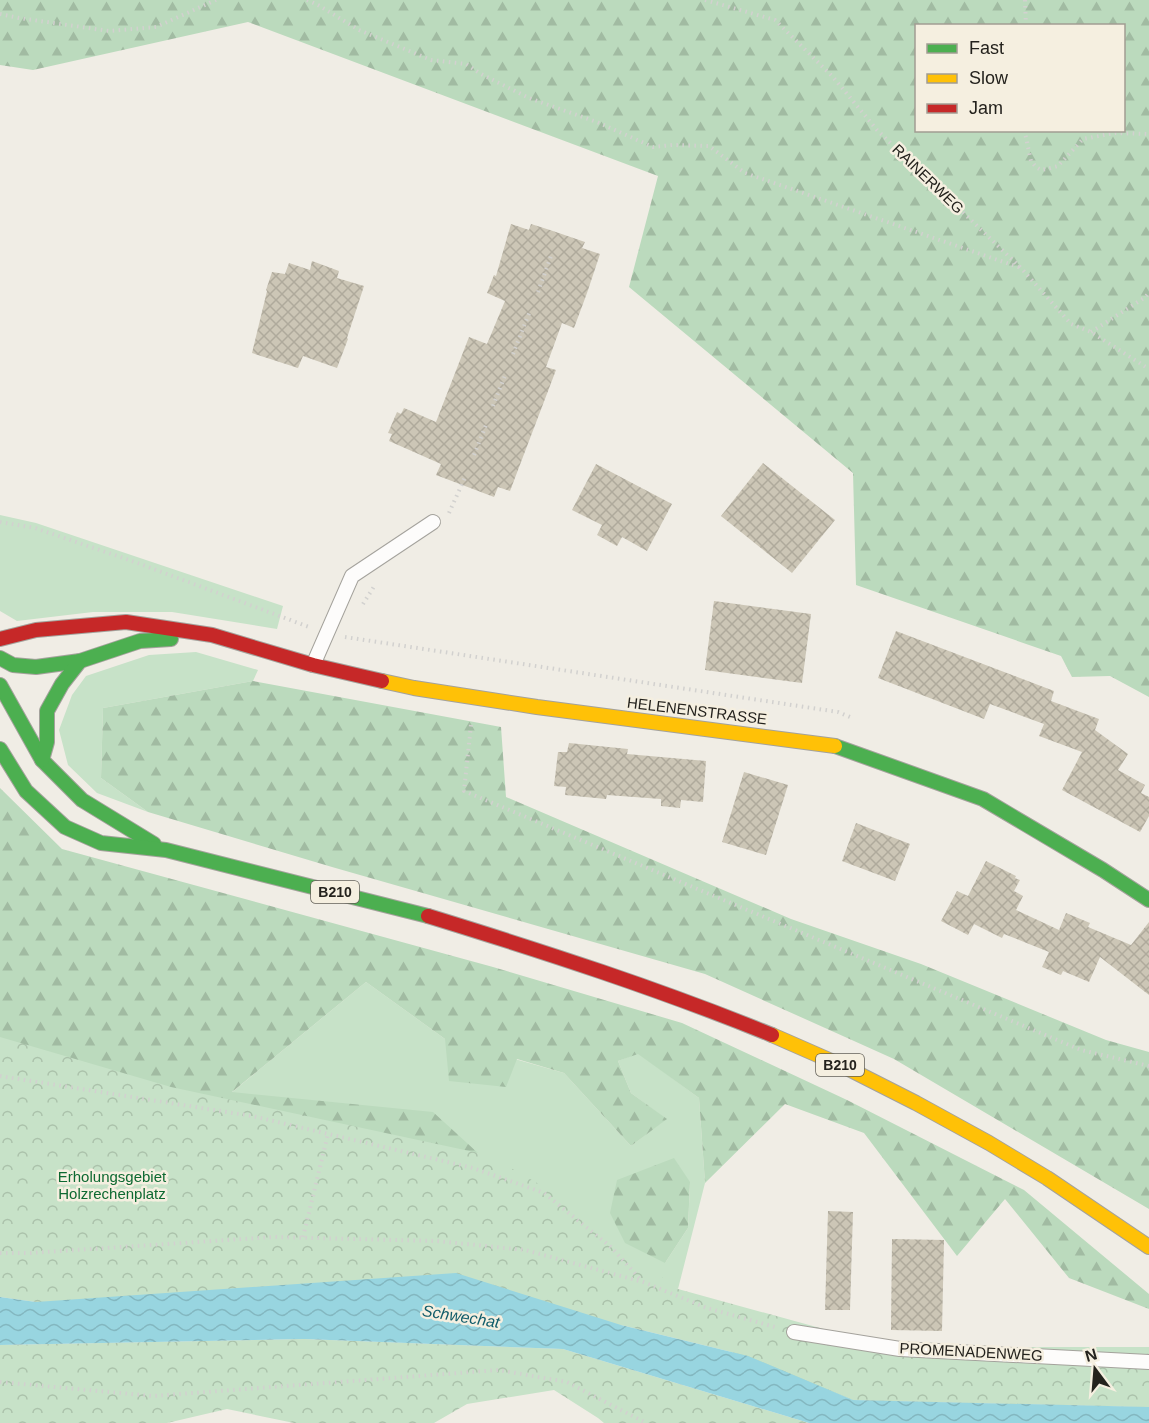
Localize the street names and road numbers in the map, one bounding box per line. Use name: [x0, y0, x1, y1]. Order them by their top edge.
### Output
street label: RAINERWEG: [889, 140, 967, 217]
street label: HELENENSTRASSE: [626, 693, 768, 728]
road number: B210: [311, 881, 359, 903]
road number: B210: [816, 1054, 864, 1076]
street label: PROMENADENWEG: [899, 1339, 1043, 1364]

